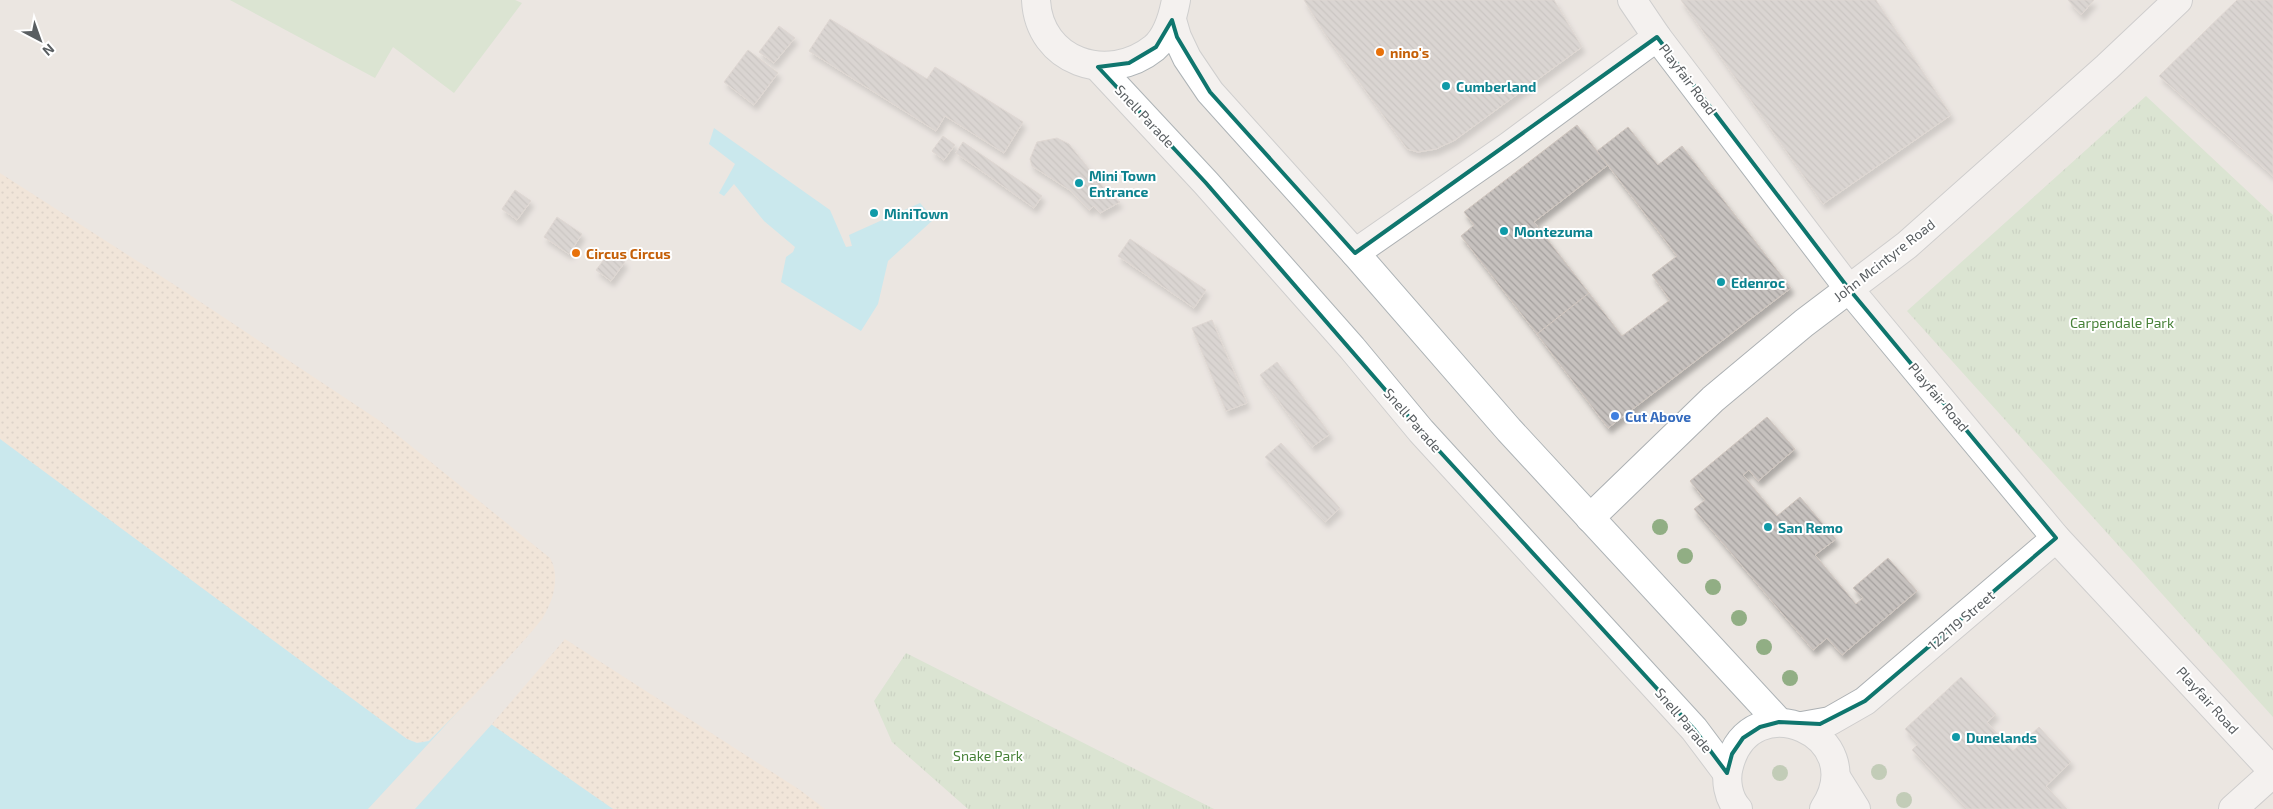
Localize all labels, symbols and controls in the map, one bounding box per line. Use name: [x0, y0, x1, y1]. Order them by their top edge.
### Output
north arrow: [15, 15, 65, 65]
text: N: [39, 40, 58, 60]
street label: Playfair Road: [1656, 40, 1720, 118]
place label: nino's: [1390, 44, 1429, 61]
marker: nino's: [1374, 46, 1386, 58]
place label: Cumberland: [1456, 78, 1536, 95]
marker: Cumberland: [1440, 80, 1452, 92]
street label: Snell Parade: [1112, 81, 1178, 151]
place label: Mini Town Entrance: [1089, 167, 1156, 200]
marker: Mini Town Entrance: [1073, 177, 1085, 189]
place label: MiniTown: [884, 205, 948, 222]
marker: MiniTown: [868, 207, 880, 219]
street label: John Mcintyre Road: [1830, 215, 1938, 305]
place label: Montezuma: [1514, 223, 1593, 240]
marker: Montezuma: [1498, 225, 1510, 237]
place label: Circus Circus: [586, 245, 671, 262]
marker: Circus Circus: [570, 247, 582, 259]
place label: Edenroc: [1731, 274, 1785, 291]
marker: Edenroc: [1715, 276, 1727, 288]
park label: Carpendale Park: [2070, 314, 2174, 331]
street label: Playfair Road: [1905, 359, 1973, 435]
street label: Snell Parade: [1381, 384, 1445, 456]
place label: Cut Above: [1625, 408, 1691, 425]
marker: Cut Above: [1609, 410, 1621, 422]
place label: San Remo: [1778, 519, 1843, 536]
marker: San Remo: [1762, 521, 1774, 533]
street label: 122119 Street: [1924, 587, 1998, 653]
street label: Playfair Road: [2173, 663, 2243, 737]
street label: Snell Parade: [1652, 684, 1716, 756]
place label: Dunelands: [1966, 729, 2037, 746]
marker: Dunelands: [1950, 731, 1962, 743]
park label: Snake Park: [953, 747, 1023, 764]

